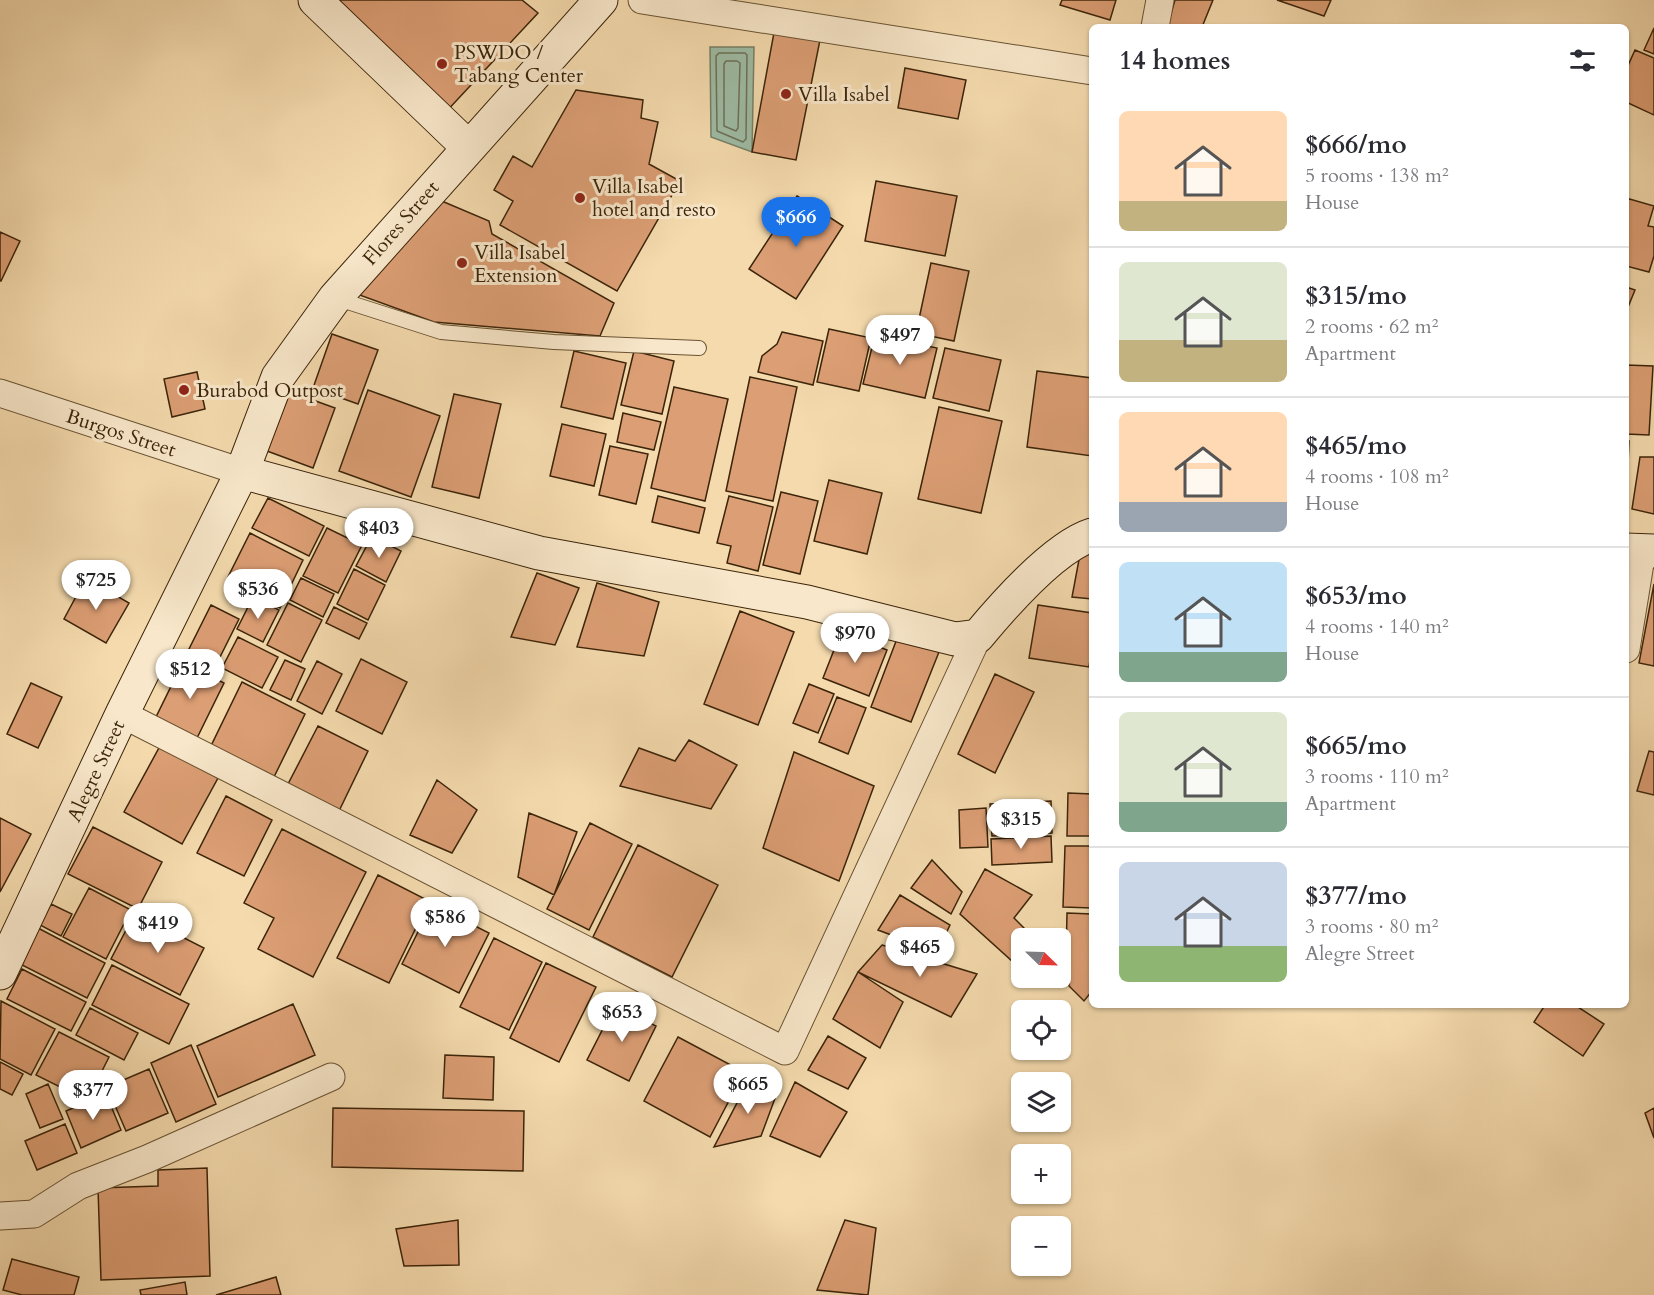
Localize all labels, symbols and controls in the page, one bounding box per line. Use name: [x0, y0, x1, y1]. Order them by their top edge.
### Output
place label: PSWDO / Tabang Center: [454, 39, 584, 89]
text: 14 homes: [1119, 43, 1230, 78]
icon: filters: [1566, 44, 1599, 77]
marker: PSWDO / Tabang Center: [435, 57, 449, 71]
place label: Villa Isabel: [798, 81, 890, 108]
marker: Villa Isabel: [779, 87, 793, 101]
text: $666/mo: [1305, 127, 1407, 162]
icon: home: [1167, 135, 1239, 207]
text: 5 rooms · 138 m²: [1305, 162, 1449, 189]
place label: Villa Isabel hotel and resto: [592, 173, 716, 223]
street label: Flores Street: [357, 174, 446, 271]
text: House: [1305, 189, 1359, 216]
marker: Villa Isabel hotel and resto: [573, 191, 587, 205]
pin: $666: [760, 197, 832, 248]
text: $666: [776, 203, 816, 230]
place label: Villa Isabel Extension: [474, 239, 566, 289]
marker: Villa Isabel Extension: [455, 256, 469, 270]
text: $315/mo: [1305, 278, 1407, 313]
icon: home: [1167, 286, 1239, 358]
text: 2 rooms · 62 m²: [1305, 313, 1438, 340]
pin: $497: [864, 315, 936, 366]
text: $497: [880, 321, 920, 348]
text: Apartment: [1305, 340, 1396, 367]
place label: Burabod Outpost: [196, 377, 344, 404]
marker: Burabod Outpost: [177, 383, 191, 397]
street label: Burgos Street: [63, 403, 180, 464]
text: $465/mo: [1305, 428, 1407, 463]
icon: home: [1167, 436, 1239, 508]
text: 4 rooms · 108 m²: [1305, 463, 1449, 490]
text: House: [1305, 490, 1359, 517]
pin: $403: [343, 508, 415, 559]
text: $403: [359, 514, 399, 541]
pin: $725: [60, 560, 132, 611]
text: $725: [76, 566, 116, 593]
pin: $536: [222, 569, 294, 620]
text: $536: [238, 575, 278, 602]
text: $653/mo: [1305, 578, 1407, 613]
icon: home: [1167, 586, 1239, 658]
pin: $970: [819, 613, 891, 664]
text: 4 rooms · 140 m²: [1305, 613, 1449, 640]
text: $970: [835, 619, 875, 646]
text: House: [1305, 640, 1359, 667]
pin: $512: [154, 649, 226, 700]
text: $512: [170, 655, 210, 682]
street label: Alegre Street: [61, 715, 132, 826]
text: $665/mo: [1305, 728, 1407, 763]
icon: home: [1167, 736, 1239, 808]
text: 3 rooms · 110 m²: [1305, 763, 1449, 790]
text: Apartment: [1305, 790, 1396, 817]
pin: $315: [985, 799, 1057, 850]
text: $315: [1001, 805, 1041, 832]
text: $377/mo: [1305, 878, 1407, 913]
icon: home: [1167, 886, 1239, 958]
pin: $586: [409, 897, 481, 948]
pin: $419: [122, 903, 194, 954]
text: $586: [425, 903, 465, 930]
text: $419: [138, 909, 178, 936]
text: 3 rooms · 80 m²: [1305, 913, 1438, 940]
pin: $465: [884, 927, 956, 978]
north arrow: [1011, 928, 1071, 988]
map controls: [1011, 928, 1071, 1276]
text: $465: [900, 933, 940, 960]
text: Alegre Street: [1305, 940, 1414, 967]
pin: $653: [586, 992, 658, 1043]
text: $653: [602, 998, 642, 1025]
button: locate: [1011, 1000, 1071, 1060]
pin: $665: [712, 1064, 784, 1115]
pin: $377: [57, 1070, 129, 1121]
text: $665: [728, 1070, 768, 1097]
button: layers: [1011, 1072, 1071, 1132]
text: $377: [73, 1076, 113, 1103]
button: +: [1011, 1144, 1071, 1204]
button: −: [1011, 1216, 1071, 1276]

